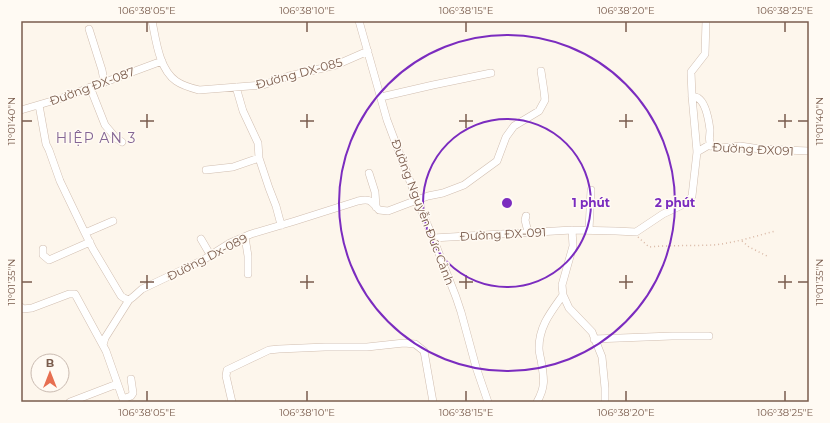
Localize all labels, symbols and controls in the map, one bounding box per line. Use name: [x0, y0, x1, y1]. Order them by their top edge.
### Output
text: 106°38'05"E: [118, 4, 176, 17]
text: 106°38'10"E: [279, 4, 335, 17]
text: 106°38'15"E: [439, 4, 494, 17]
text: 106°38'20"E: [597, 4, 655, 17]
text: 106°38'25"E: [757, 4, 814, 17]
street label: Đường DX-085: [254, 54, 344, 92]
street label: Đường ĐX-087: [47, 64, 137, 108]
text: 11°01'40"N: [5, 97, 18, 145]
text: 11°01'40"N: [813, 97, 826, 145]
district label: HIỆP AN 3: [56, 129, 136, 147]
street label: Đường Nguyễn Đức Cảnh: [388, 137, 458, 287]
street label: Đường ĐX091: [712, 139, 794, 159]
text: 1 phút: [572, 195, 611, 210]
text: 2 phút: [655, 195, 696, 210]
centre of rings: [500, 196, 514, 210]
street label: Đường ĐX-091: [459, 224, 547, 244]
street label: Đường Dx-089: [164, 230, 250, 284]
text: 11°01'35"N: [5, 259, 18, 305]
text: 11°01'35"N: [813, 259, 826, 305]
north arrow: [30, 353, 70, 393]
text: B: [46, 356, 54, 370]
text: 106°38'05"E: [118, 406, 176, 419]
text: 106°38'10"E: [279, 406, 335, 419]
text: 106°38'15"E: [439, 406, 494, 419]
text: 106°38'20"E: [597, 406, 655, 419]
text: 106°38'25"E: [757, 406, 814, 419]

